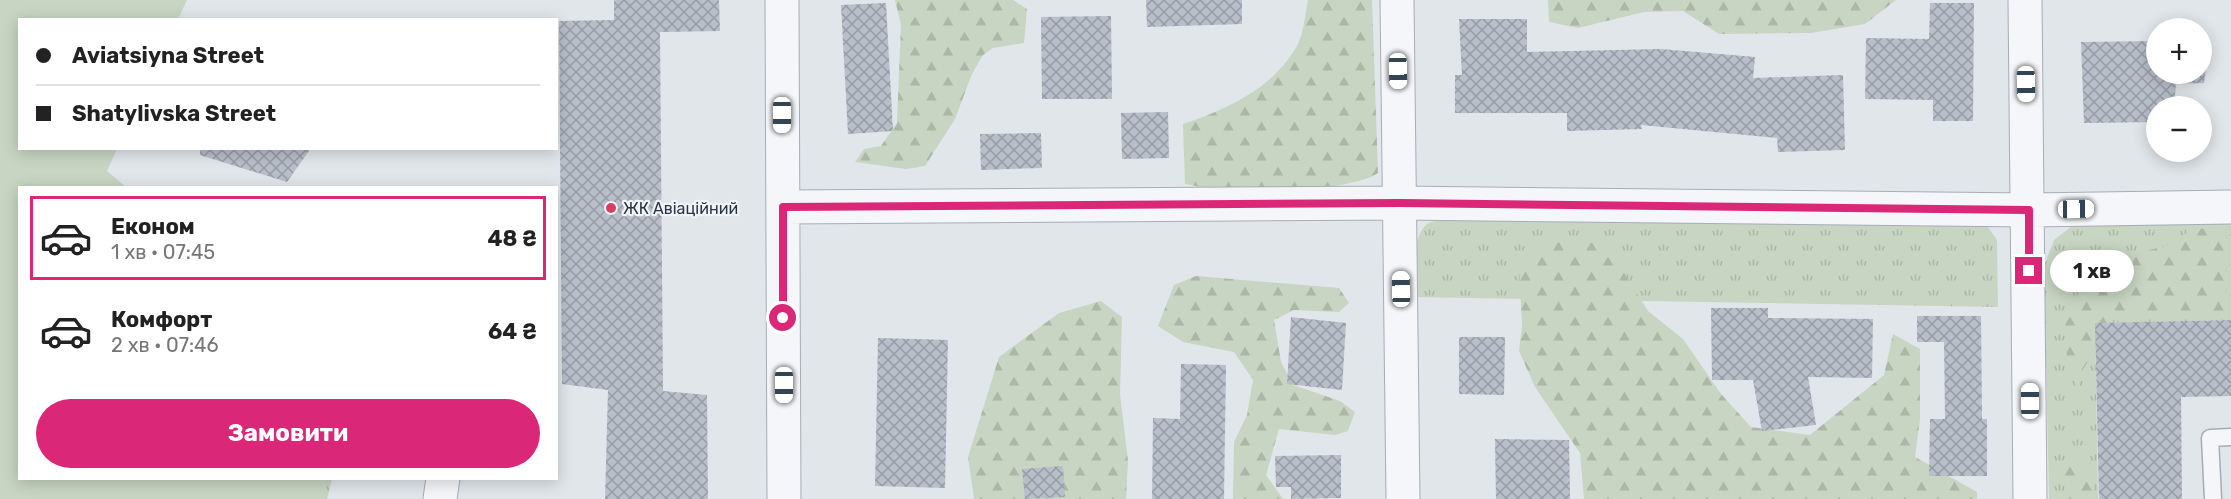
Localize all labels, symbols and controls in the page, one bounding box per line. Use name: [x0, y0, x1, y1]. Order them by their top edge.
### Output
map controls: [2146, 18, 2212, 162]
button: +: [2146, 18, 2212, 84]
text: Aviatsiyna Street: [72, 42, 264, 69]
car: [1389, 53, 1407, 89]
car: [2017, 66, 2035, 102]
button: −: [2146, 96, 2212, 162]
car: [773, 97, 791, 133]
text: Shatylivska Street: [72, 100, 276, 127]
place label: ЖК Авіаційний: [623, 199, 738, 218]
car: [2058, 200, 2094, 218]
marker: ЖК Авіаційний: [604, 201, 618, 215]
icon: car: [39, 211, 93, 265]
text: Економ: [111, 213, 195, 240]
text: 48 ₴: [487, 225, 537, 252]
text: 1 хв · 07:45: [111, 240, 215, 264]
callout: 1 хв: [2050, 250, 2134, 292]
route end: [2015, 257, 2042, 284]
text: 1 хв: [2073, 259, 2111, 283]
car: [1392, 271, 1410, 307]
icon: car: [39, 304, 93, 358]
route start: [769, 304, 796, 331]
text: Комфорт: [111, 306, 212, 333]
text: 64 ₴: [488, 318, 537, 345]
text: 2 хв · 07:46: [111, 333, 219, 357]
car: [775, 367, 793, 403]
car: [2021, 383, 2039, 419]
button: Замовити: [36, 399, 540, 468]

